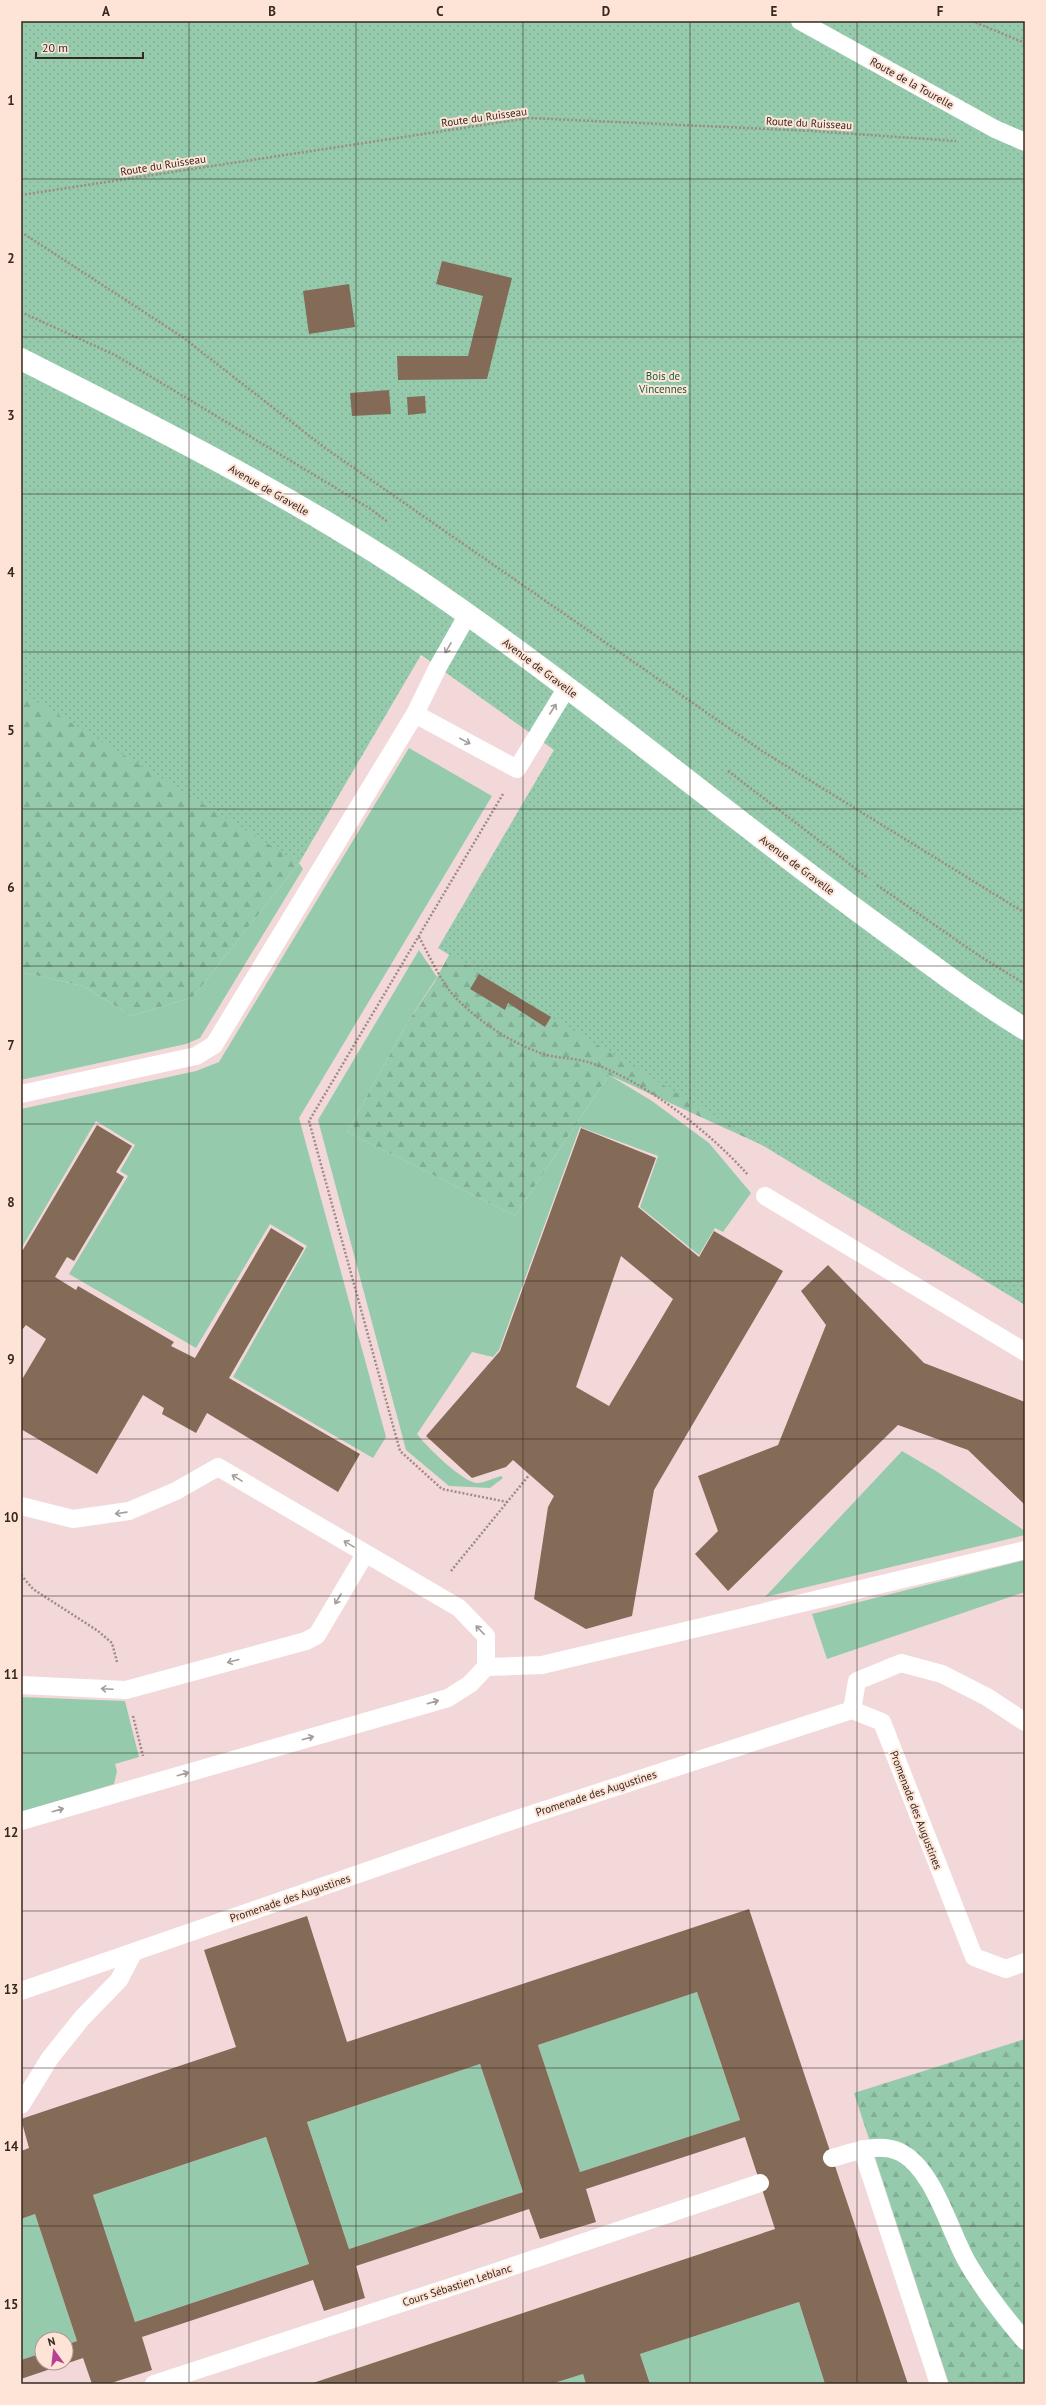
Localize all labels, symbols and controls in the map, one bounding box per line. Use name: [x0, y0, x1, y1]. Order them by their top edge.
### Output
text: A: [102, 3, 110, 20]
text: B: [268, 3, 276, 20]
text: C: [436, 3, 444, 20]
text: D: [602, 3, 610, 20]
text: E: [771, 3, 778, 20]
text: F: [937, 3, 944, 20]
scale bar: [36, 34, 143, 60]
text: 20 m: [42, 40, 68, 55]
street label: Route de la Tourelle: [868, 54, 957, 112]
text: 1: [7, 92, 15, 109]
street label: Route du Ruisseau: [440, 104, 528, 130]
street label: Route du Ruisseau: [766, 114, 853, 132]
street label: Route du Ruisseau: [119, 151, 207, 179]
text: 2: [7, 250, 15, 267]
park label: Bois de Vincennes: [638, 369, 687, 396]
text: 3: [7, 407, 15, 424]
street label: Avenue de Gravelle: [226, 461, 312, 519]
text: 4: [7, 564, 15, 581]
street label: Avenue de Gravelle: [500, 635, 581, 701]
one-way arrow: [444, 642, 452, 654]
one-way arrow: [549, 704, 557, 715]
text: 5: [7, 722, 15, 739]
one-way arrow: [458, 737, 470, 745]
street label: Avenue de Gravelle: [757, 832, 838, 898]
text: 6: [7, 879, 15, 896]
text: 7: [7, 1037, 15, 1054]
text: 8: [7, 1194, 15, 1211]
text: 9: [7, 1351, 15, 1368]
one-way arrow: [231, 1473, 243, 1481]
text: 10: [4, 1509, 18, 1526]
one-way arrow: [115, 1509, 128, 1516]
one-way arrow: [343, 1539, 355, 1547]
one-way arrow: [334, 1593, 342, 1605]
one-way arrow: [475, 1625, 485, 1635]
one-way arrow: [227, 1658, 240, 1665]
text: 11: [4, 1666, 18, 1683]
one-way arrow: [101, 1685, 114, 1692]
one-way arrow: [426, 1698, 439, 1705]
one-way arrow: [301, 1734, 314, 1741]
street label: Promenade des Augustines: [887, 1749, 945, 1872]
street label: Promenade des Augustines: [534, 1767, 659, 1819]
one-way arrow: [177, 1770, 190, 1777]
one-way arrow: [52, 1806, 65, 1814]
text: 12: [4, 1824, 18, 1841]
street label: Promenade des Augustines: [228, 1871, 352, 1925]
text: 13: [4, 1981, 18, 1998]
text: 14: [4, 2138, 19, 2155]
street label: Cours Sébastien Leblanc: [401, 2261, 513, 2309]
text: 15: [4, 2296, 18, 2313]
north arrow: [34, 2331, 74, 2371]
text: N: [46, 2334, 57, 2349]

